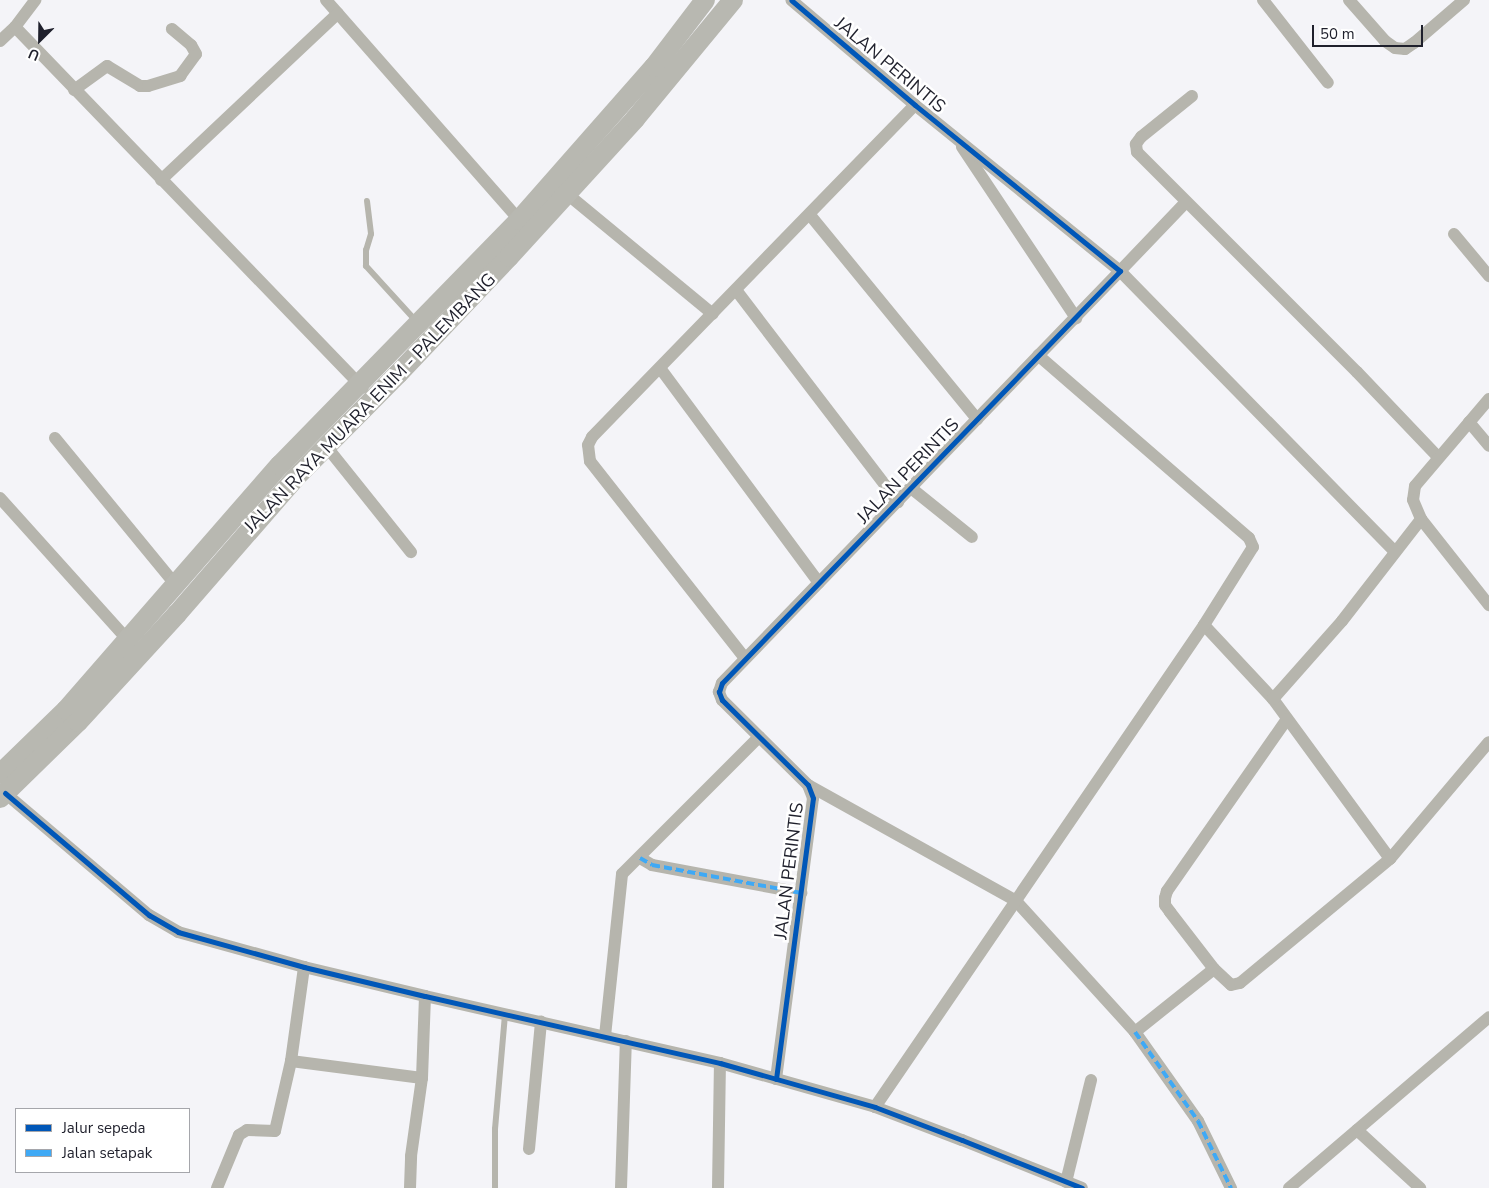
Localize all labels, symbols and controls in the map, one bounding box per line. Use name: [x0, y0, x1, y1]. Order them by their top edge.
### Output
street label: JALAN PERINTIS: [830, 12, 950, 118]
north arrow: [15, 15, 65, 65]
scale bar: [1314, 15, 1425, 47]
text: 50 m: [1320, 24, 1355, 44]
text: U: [25, 44, 42, 65]
street label: JALAN RAYA MUARA ENIM - PALEMBANG: [240, 269, 500, 537]
street label: JALAN PERINTIS: [852, 414, 964, 528]
street label: JALAN PERINTIS: [770, 801, 808, 941]
legend: [15, 1108, 190, 1173]
text: Jalur sepeda: [62, 1118, 146, 1138]
text: Jalan setapak: [62, 1143, 152, 1163]

